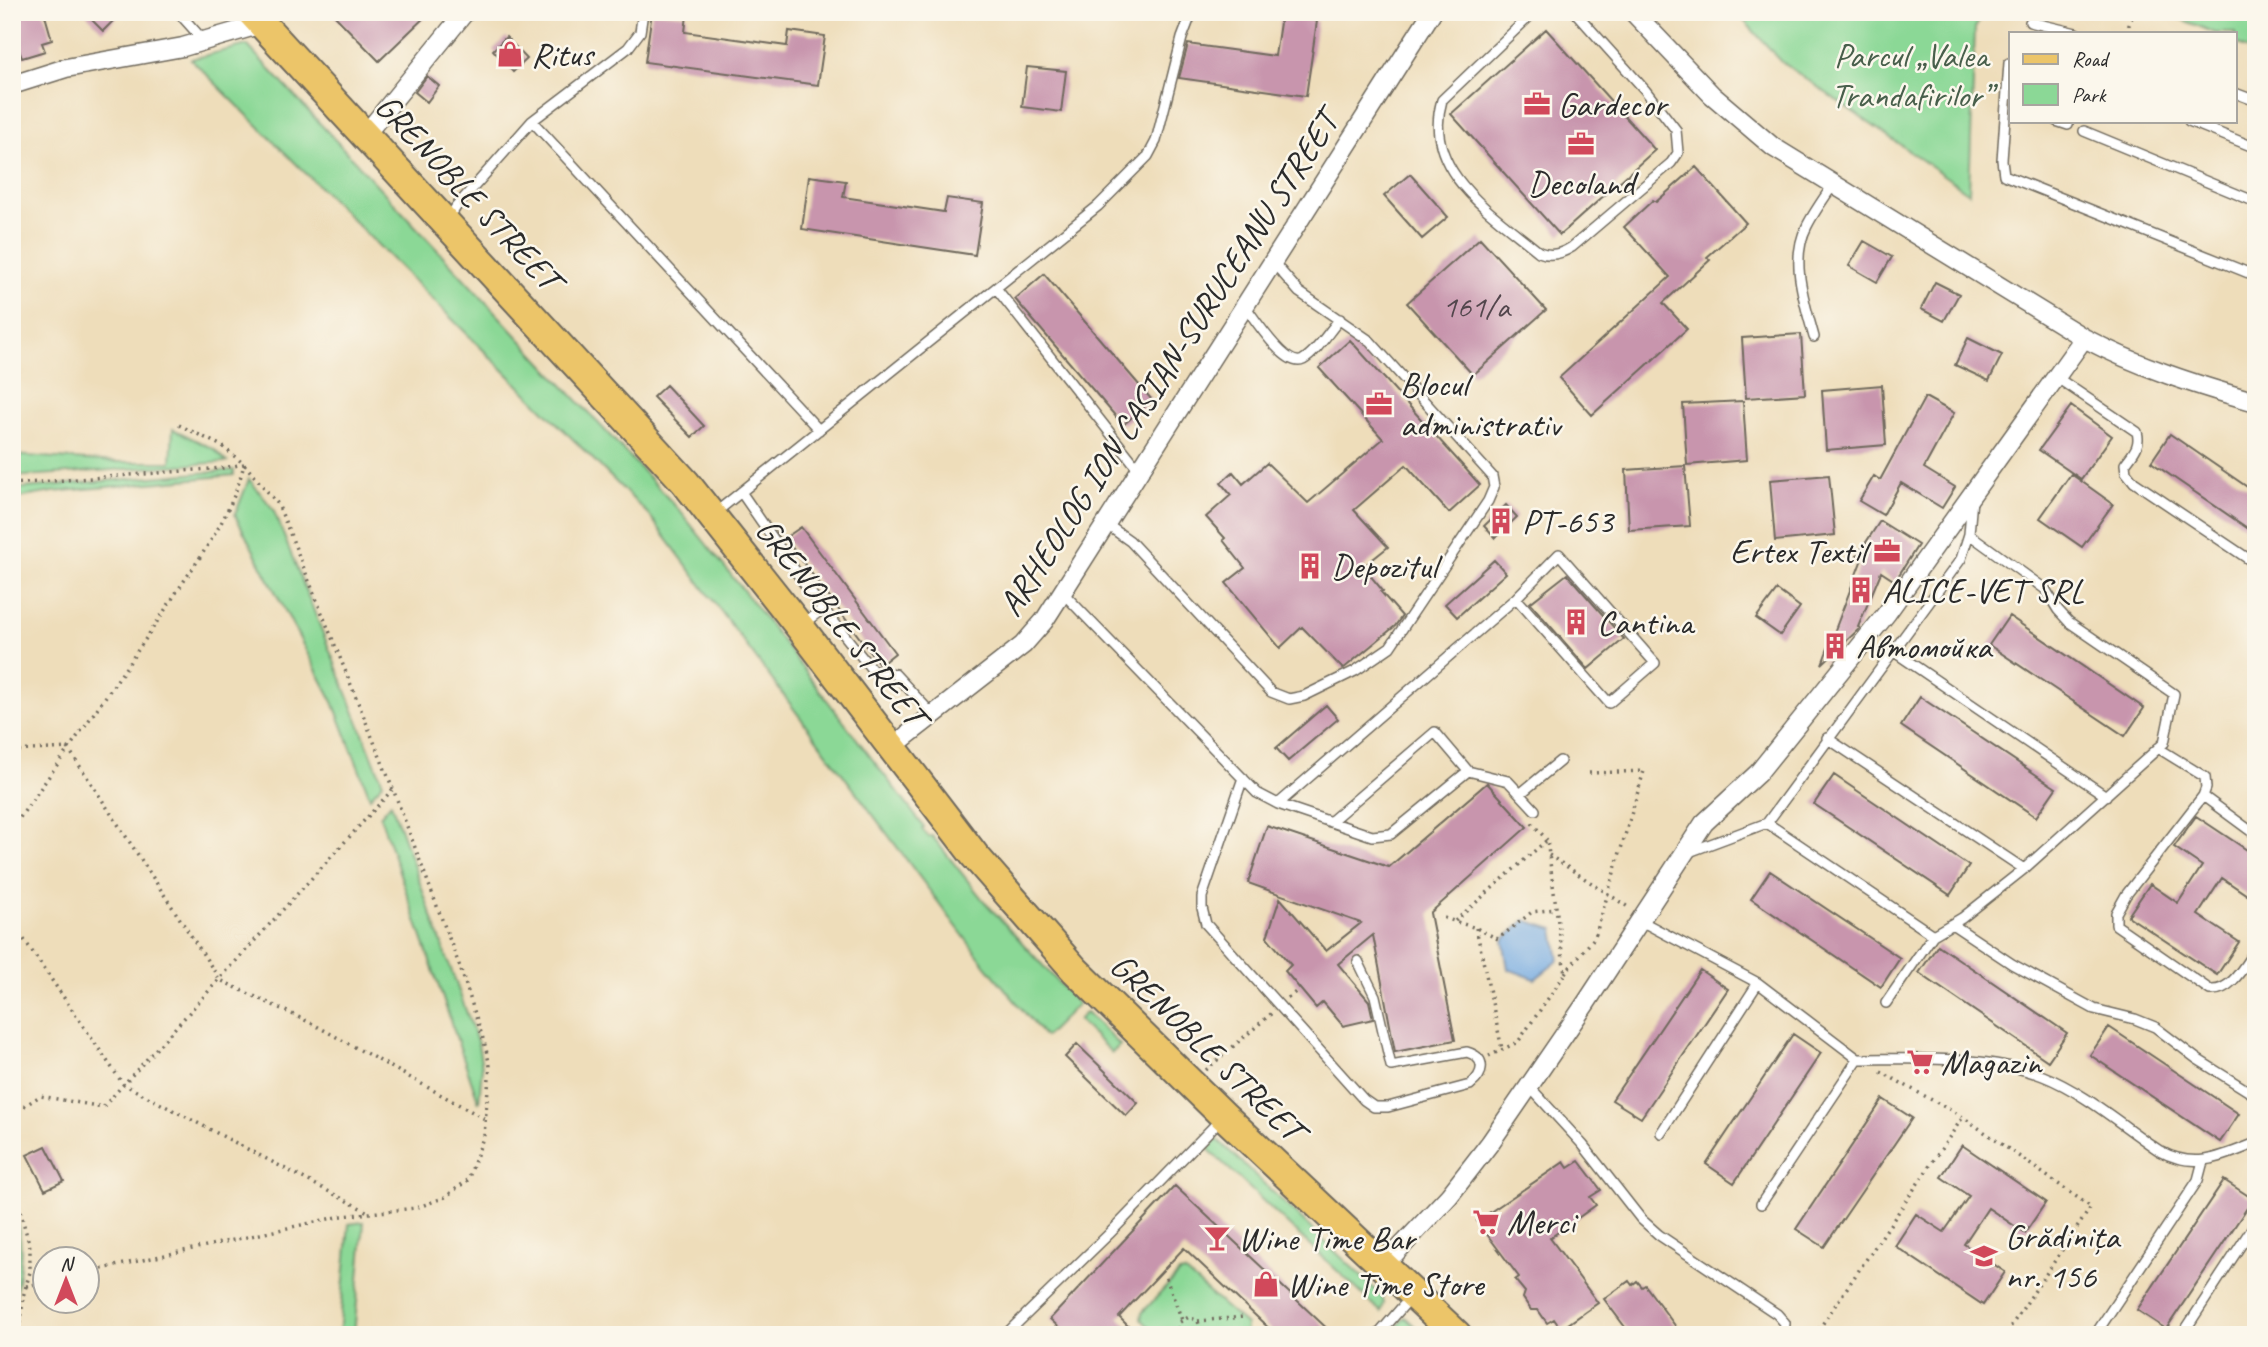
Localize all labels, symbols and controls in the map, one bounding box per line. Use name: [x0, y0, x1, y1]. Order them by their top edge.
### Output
place label: Ritus: [531, 32, 596, 77]
legend: [2009, 32, 2236, 122]
park label: Parcul „Valea Trandafirilor”: [1831, 33, 1999, 118]
shop icon: Ritus: [495, 39, 525, 69]
text: Road: [2072, 46, 2111, 72]
place label: Gardecor: [1558, 82, 1669, 127]
text: Park: [2072, 82, 2107, 108]
street label: GRENOBLE STREET: [366, 84, 577, 306]
office icon: Gardecor: [1522, 89, 1552, 119]
street label: ARHEOLOG ION CASIAN-SURUCEANU STREET: [988, 96, 1353, 625]
office icon: Decoland: [1566, 129, 1596, 159]
place label: Decoland: [1528, 161, 1639, 206]
house number: 161/a: [1442, 286, 1512, 327]
place label: Blocul administrativ: [1400, 362, 1563, 447]
office icon: Blocul administrativ: [1364, 389, 1394, 419]
place label: PT-653: [1522, 499, 1615, 544]
building icon: PT-653: [1486, 506, 1516, 536]
street label: GRENOBLE STREET: [746, 509, 942, 742]
place label: Ertex Textil: [1730, 529, 1872, 574]
office icon: Ertex Textil: [1872, 536, 1902, 566]
place label: Depozitul: [1331, 544, 1443, 589]
building icon: Depozitul: [1295, 551, 1325, 581]
place label: ALICE-VET SRL: [1882, 568, 2084, 613]
building icon: ALICE-VET SRL: [1846, 575, 1876, 605]
place label: Cantina: [1597, 600, 1695, 645]
building icon: Cantina: [1561, 607, 1591, 637]
place label: Автомойка: [1856, 624, 1994, 669]
building icon: Автомойка: [1820, 631, 1850, 661]
street label: GRENOBLE STREET: [1101, 943, 1320, 1157]
place label: Magazin: [1941, 1040, 2044, 1085]
supermarket icon: Magazin: [1905, 1047, 1935, 1077]
place label: Merci: [1507, 1200, 1579, 1245]
supermarket icon: Merci: [1471, 1207, 1501, 1237]
place label: Grădinița nr. 156: [2005, 1214, 2122, 1299]
place label: Wine Time Bar: [1238, 1216, 1417, 1261]
bar icon: Wine Time Bar: [1202, 1223, 1232, 1253]
school or university icon: Grădinița nr. 156: [1969, 1241, 1999, 1271]
north arrow: [32, 1246, 102, 1316]
text: N: [60, 1252, 75, 1276]
place label: Wine Time Store: [1287, 1262, 1486, 1307]
shop icon: Wine Time Store: [1251, 1269, 1281, 1299]

